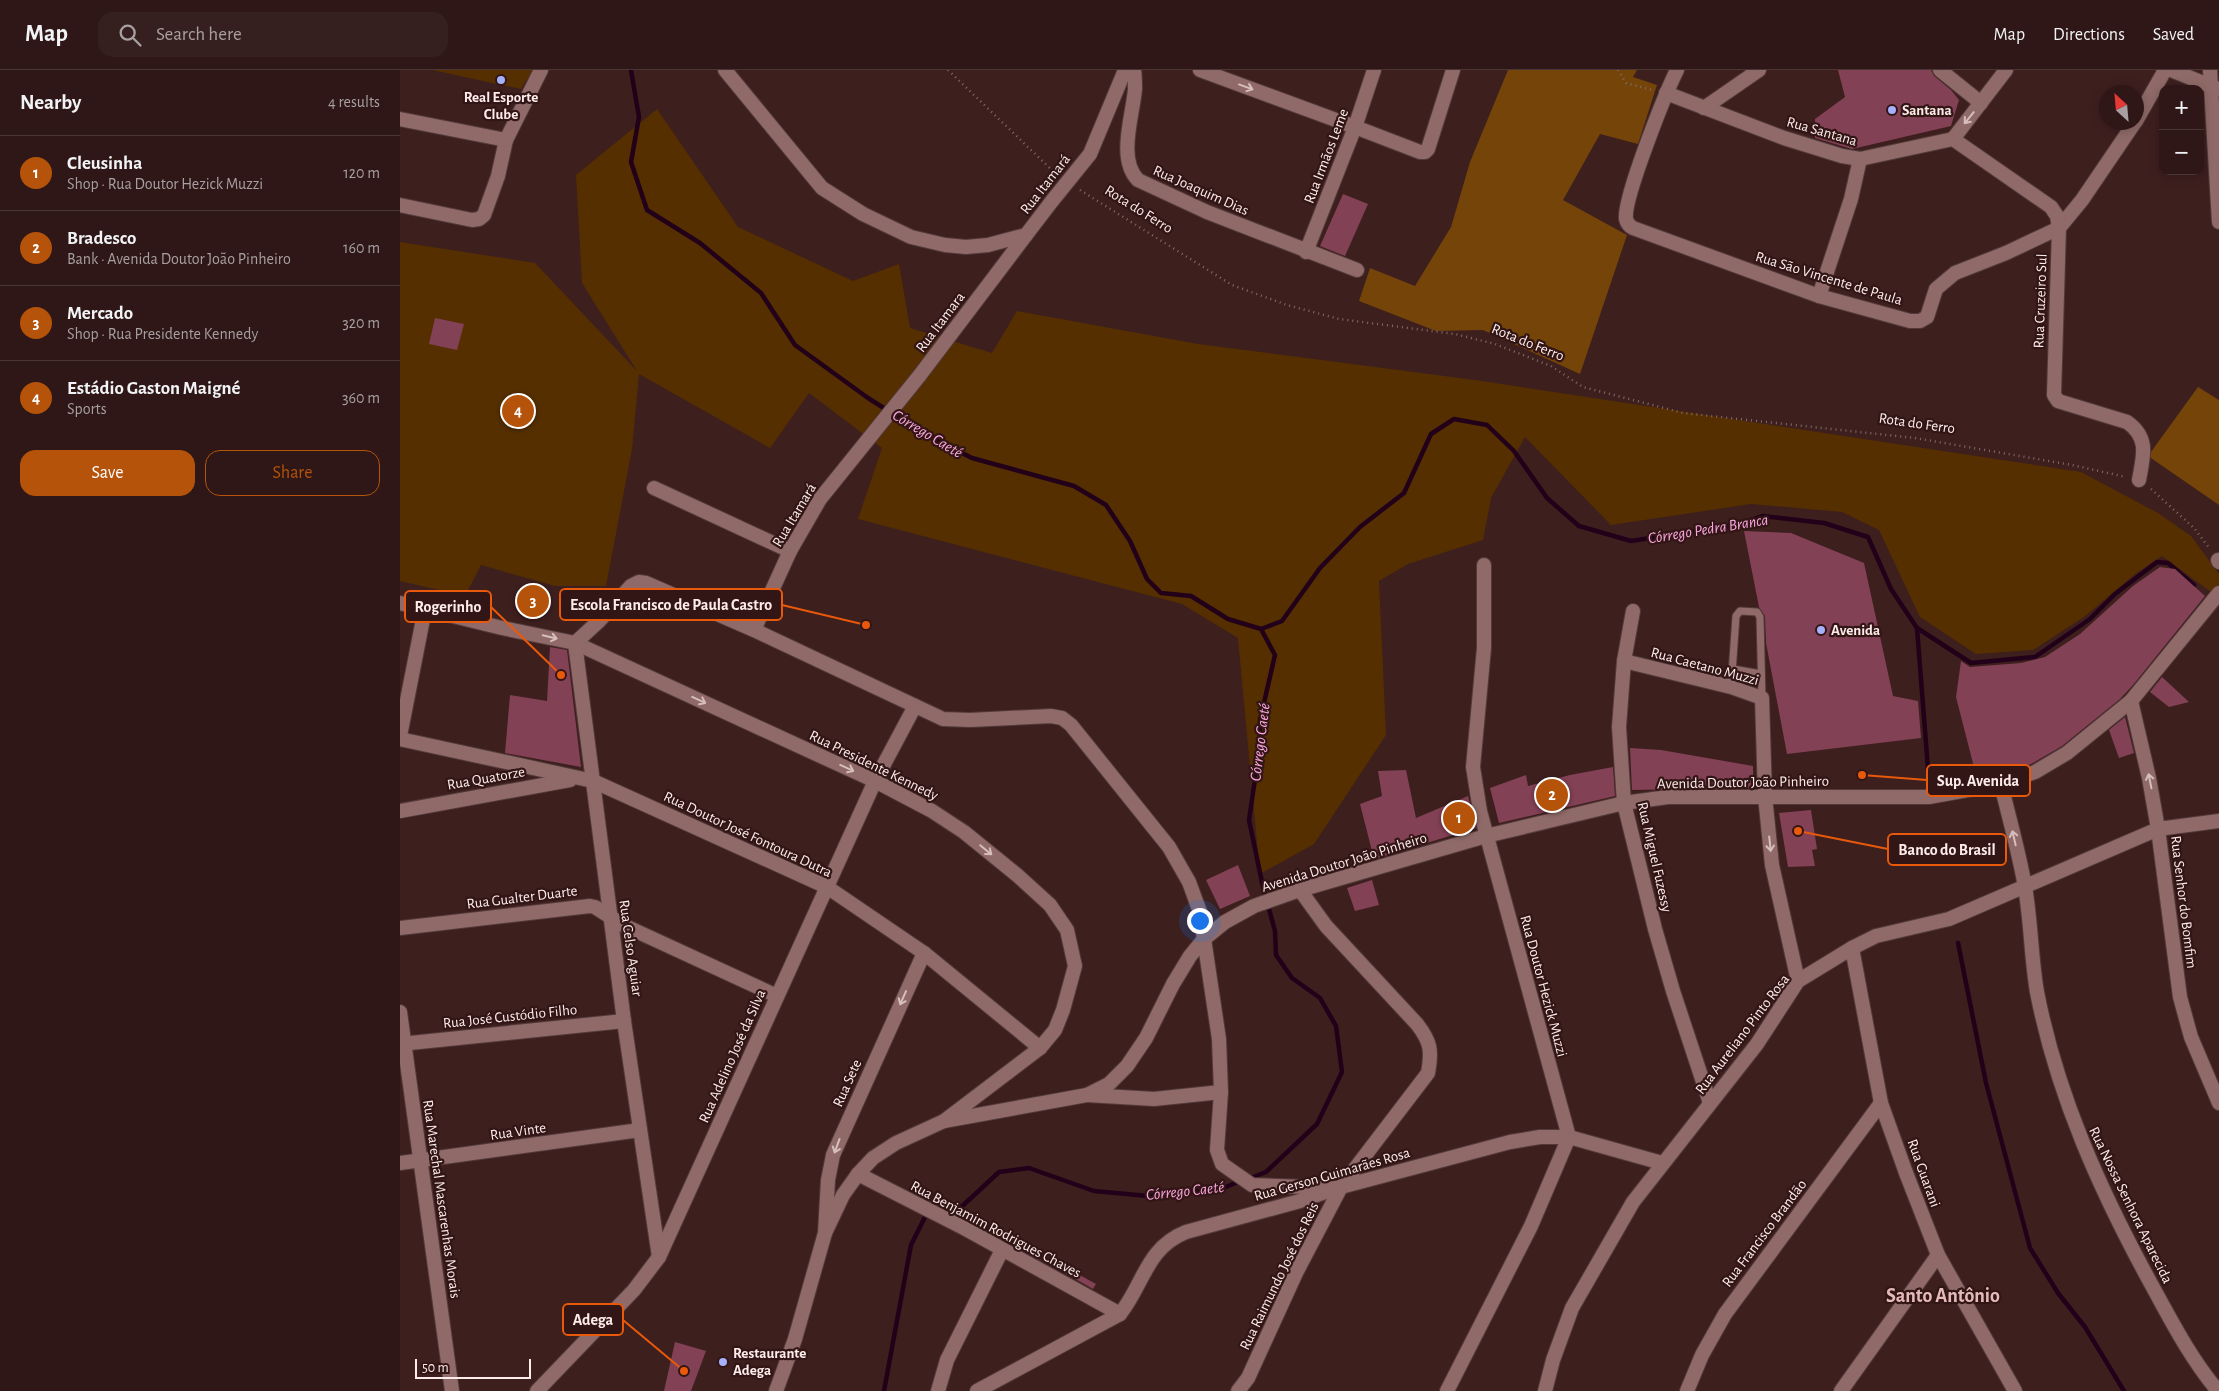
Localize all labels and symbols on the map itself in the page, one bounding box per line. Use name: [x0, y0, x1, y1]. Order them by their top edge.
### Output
marker: Real Esporte Clube: [495, 74, 507, 86]
one-way arrow: [1238, 83, 1253, 92]
north arrow: [2099, 85, 2144, 130]
place label: Real Esporte Clube: [464, 90, 538, 122]
place label: Santana: [1902, 103, 1952, 118]
marker: Santana: [1886, 104, 1898, 116]
street label: Rua Irmãos Leme: [1302, 107, 1351, 206]
one-way arrow: [1964, 112, 1975, 125]
street label: Rua Santana: [1785, 114, 1859, 149]
street label: Rua Itamará: [1018, 152, 1073, 217]
street label: Rua Joaquim Dias: [1151, 163, 1251, 218]
street label: Rota do Ferro: [1102, 183, 1175, 236]
street label: Rua São Vincente de Paula: [1754, 249, 1904, 308]
street label: Rua Cruzeiro Sul: [2031, 253, 2050, 349]
street label: Rua Itamara: [913, 289, 968, 355]
street label: Rota do Ferro: [1489, 321, 1566, 364]
pin: 4: [502, 392, 534, 430]
water label: Córrego Caeté: [890, 407, 965, 461]
street label: Rota do Ferro: [1878, 411, 1956, 436]
street label: Rua Itamará: [770, 481, 819, 550]
water label: Córrego Pedra Branca: [1647, 512, 1770, 546]
pin: 3: [517, 582, 549, 620]
callout: Escola Francisco de Paula Castro: [560, 589, 782, 620]
callout: Rogerinho: [405, 591, 491, 622]
text: Escola Francisco de Paula Castro: [570, 597, 772, 613]
text: Rogerinho: [415, 599, 482, 615]
place label: Avenida: [1831, 623, 1880, 638]
marker: Avenida: [1815, 624, 1827, 636]
one-way arrow: [541, 633, 557, 642]
street label: Rua Caetano Muzzi: [1649, 645, 1760, 688]
one-way arrow: [691, 696, 706, 705]
water label: Córrego Caeté: [1247, 702, 1273, 782]
street label: Rua Presidente Kennedy: [807, 728, 941, 803]
street label: Rua Quatorze: [446, 764, 526, 793]
one-way arrow: [839, 764, 854, 773]
callout: Sup. Avenida: [1927, 765, 2030, 796]
text: Sup. Avenida: [1937, 773, 2020, 789]
one-way arrow: [2144, 773, 2154, 789]
street label: Avenida Doutor João Pinheiro: [1657, 774, 1829, 791]
pin: 2: [1536, 776, 1568, 814]
street label: Rua Doutor José Fontoura Dutra: [661, 789, 834, 880]
pin: 1: [1443, 799, 1475, 837]
street label: Rua Miguel Fuzessy: [1635, 801, 1675, 914]
street label: Avenida Doutor João Pinheiro: [1260, 830, 1429, 895]
one-way arrow: [2009, 831, 2018, 847]
callout: Banco do Brasil: [1888, 834, 2006, 865]
street label: Rua Senhor do Bomfim: [2168, 835, 2199, 969]
one-way arrow: [1765, 836, 1775, 852]
text: Banco do Brasil: [1898, 842, 1996, 858]
one-way arrow: [980, 844, 993, 855]
street label: Rua Gualter Duarte: [466, 883, 578, 912]
street label: Rua Celso Aguiar: [616, 899, 645, 998]
your location: [1187, 908, 1213, 934]
street label: Rua Doutor Hezick Muzzi: [1517, 914, 1570, 1059]
street label: Rua Aureliano Pinto Rosa: [1693, 972, 1792, 1097]
street label: Rua Adelino José da Silva: [696, 987, 769, 1125]
one-way arrow: [898, 990, 908, 1005]
street label: Rua José Custódio Filho: [442, 1002, 578, 1031]
street label: Rua Sete: [830, 1057, 865, 1109]
street label: Rua Marechal Mascarenhas Morais: [420, 1099, 463, 1299]
street label: Rua Vinte: [489, 1120, 547, 1143]
street label: Rua Nossa Senhora Aparecida: [2086, 1125, 2175, 1286]
street label: Rua Guarani: [1904, 1137, 1943, 1209]
one-way arrow: [832, 1138, 841, 1153]
street label: Rua Gerson Guimarães Rosa: [1252, 1145, 1412, 1204]
street label: Rua Francisco Brandão: [1719, 1177, 1810, 1290]
street label: Rua Benjamim Rodrigues Chaves: [908, 1178, 1083, 1281]
water label: Córrego Caeté: [1145, 1179, 1225, 1203]
street label: Rua Raimundo José dos Reis: [1237, 1200, 1322, 1352]
district label: Santo Antônio: [1886, 1286, 2000, 1306]
callout: Adega: [563, 1304, 623, 1335]
text: Adega: [573, 1312, 614, 1328]
place label: Restaurante Adega: [733, 1346, 806, 1378]
scale bar: [415, 1356, 531, 1379]
marker: Restaurante Adega: [717, 1356, 729, 1368]

